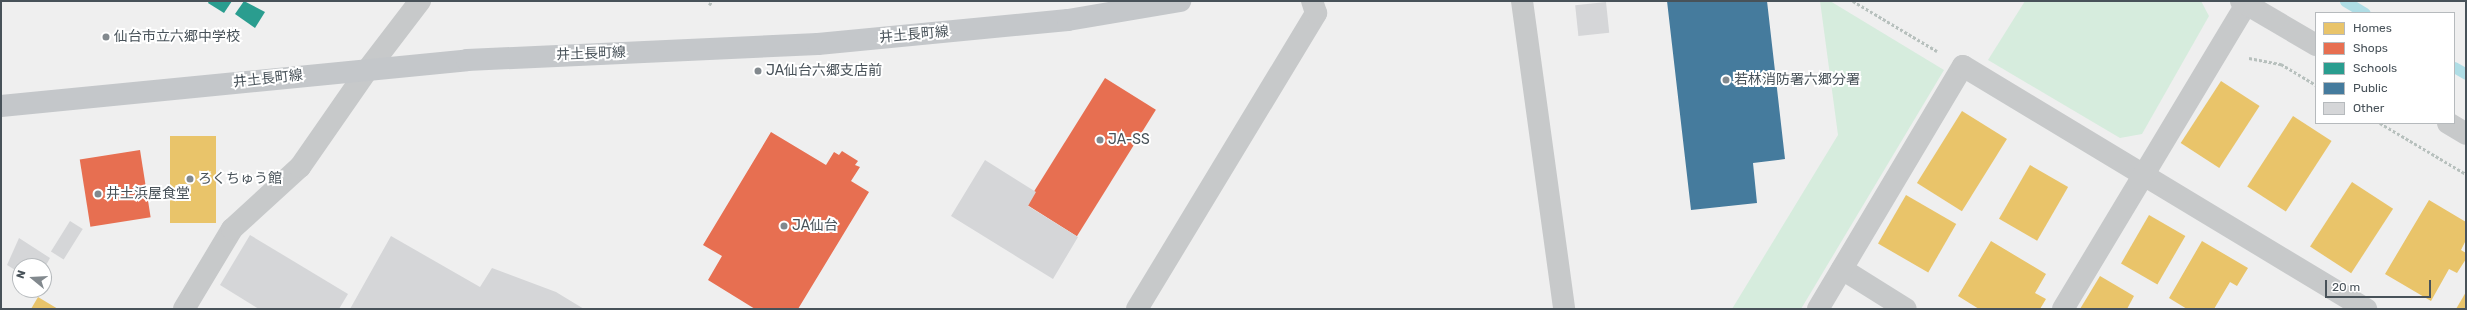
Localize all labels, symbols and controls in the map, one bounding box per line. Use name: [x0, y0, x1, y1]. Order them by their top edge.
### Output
legend: [2315, 12, 2455, 124]
text: Homes: [2353, 21, 2392, 35]
street label: 井土長町線: [878, 24, 950, 46]
place label: 仙台市立六郷中学校: [114, 29, 240, 45]
marker: 仙台市立六郷中学校: [101, 32, 111, 42]
text: Shops: [2353, 41, 2388, 55]
street label: 井土長町線: [556, 44, 626, 64]
text: Schools: [2353, 61, 2397, 75]
place label: JA仙台六郷支店前: [766, 63, 882, 79]
marker: JA仙台六郷支店前: [753, 66, 763, 76]
street label: 井土長町線: [232, 67, 304, 91]
place label: 若林消防署六郷分署: [1734, 72, 1860, 88]
marker: 若林消防署六郷分署: [1721, 75, 1731, 85]
text: Public: [2353, 81, 2388, 95]
text: Other: [2353, 101, 2384, 115]
place label: JA-SS: [1108, 132, 1150, 148]
marker: JA-SS: [1095, 135, 1105, 145]
place label: ろくちゅう館: [198, 171, 282, 187]
marker: ろくちゅう館: [185, 174, 195, 184]
place label: 井土浜屋食堂: [106, 186, 190, 202]
marker: 井土浜屋食堂: [93, 189, 103, 199]
place label: JA仙台: [792, 218, 838, 234]
marker: JA仙台: [779, 221, 789, 231]
north arrow: [12, 258, 52, 298]
text: N: [14, 269, 28, 280]
scale bar: [2327, 272, 2433, 298]
text: 20 m: [2332, 280, 2360, 294]

